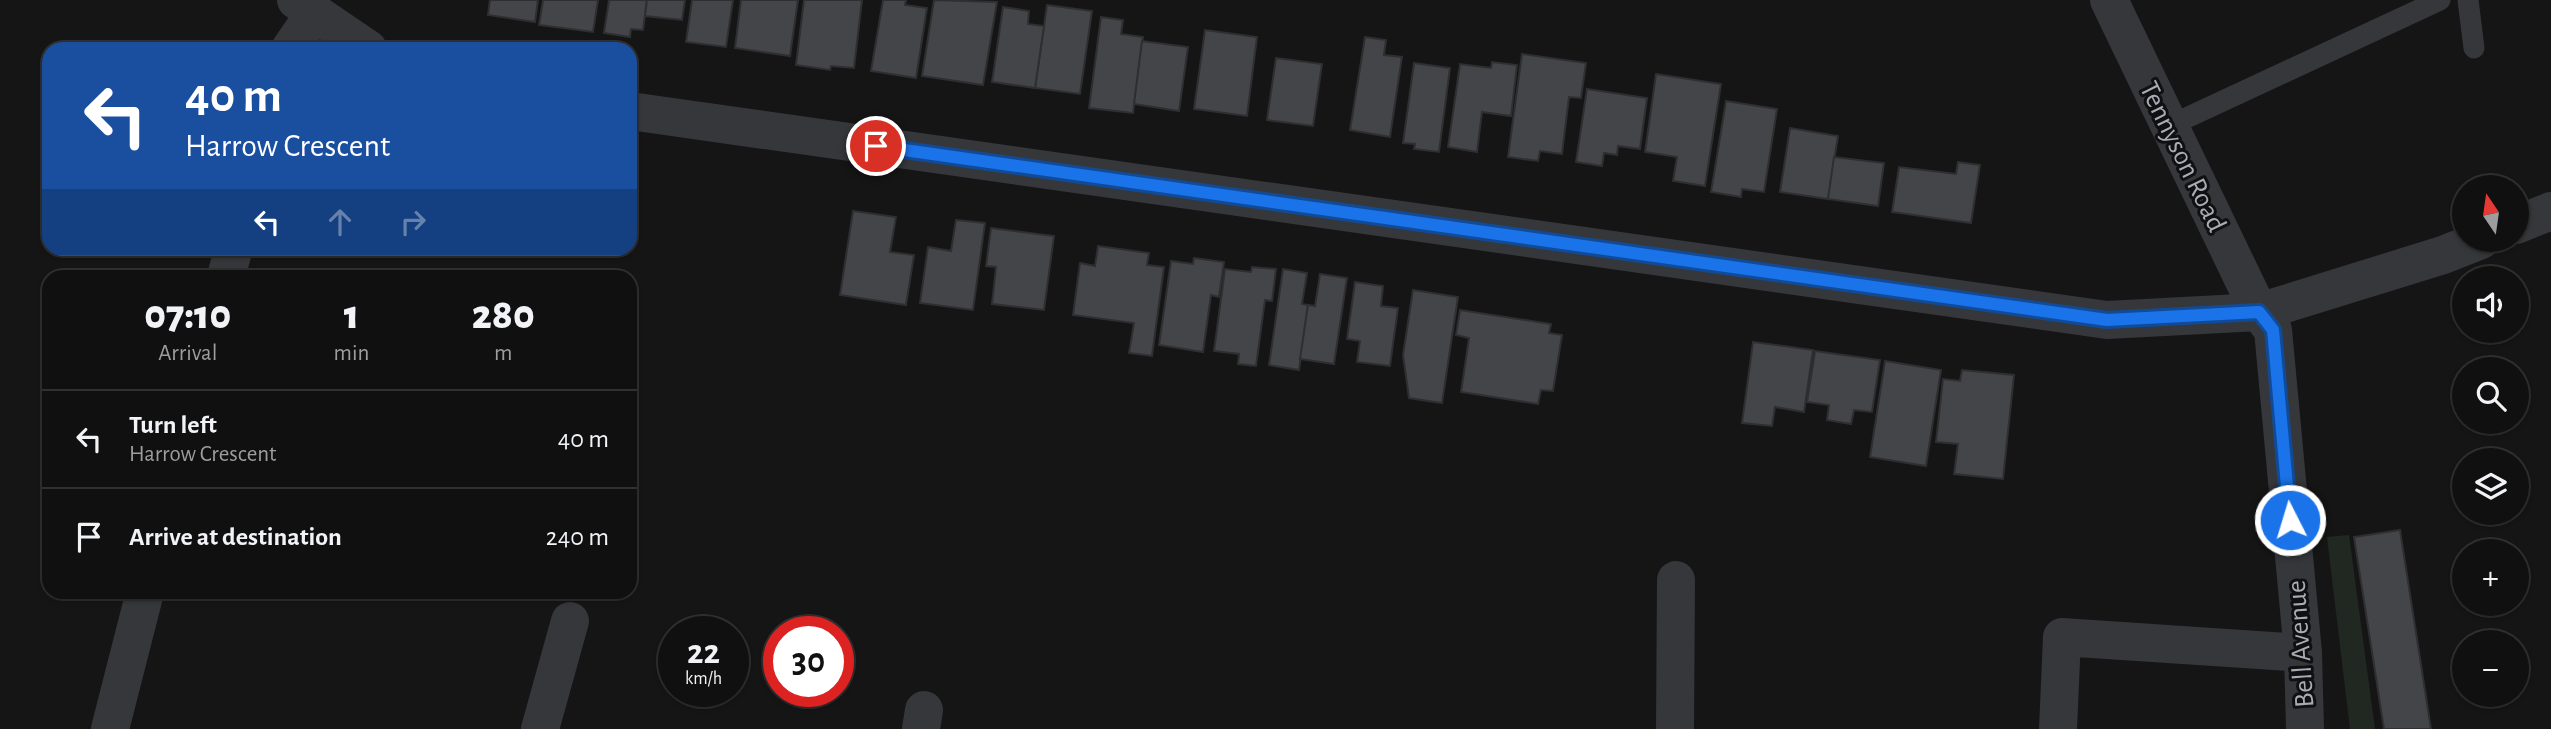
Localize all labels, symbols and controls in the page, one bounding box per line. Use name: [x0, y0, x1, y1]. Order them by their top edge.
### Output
icon: left: [70, 70, 161, 161]
text: 40 m: [185, 72, 282, 121]
street label: Tennyson Road: [2134, 77, 2231, 236]
pin: [846, 116, 906, 176]
icon: arrive: [857, 127, 895, 165]
text: Harrow Crescent: [185, 130, 390, 162]
north arrow: [2452, 175, 2529, 252]
map controls: [2452, 175, 2529, 707]
icon: left: [248, 203, 286, 241]
icon: ahead: [321, 203, 359, 241]
icon: right: [394, 203, 432, 241]
button: sound: [2452, 266, 2529, 343]
text: 07:10: [144, 294, 231, 336]
text: 1: [344, 294, 359, 336]
text: 280: [472, 294, 535, 336]
text: Arrival: [158, 342, 217, 365]
text: min: [334, 342, 369, 365]
text: m: [494, 342, 512, 365]
button: search: [2452, 357, 2529, 434]
text: Turn left: [129, 412, 217, 438]
icon: left: [70, 420, 108, 458]
text: 40 m: [558, 426, 609, 452]
text: Harrow Crescent: [129, 443, 276, 466]
button: layers: [2452, 448, 2529, 525]
position arrow: [2253, 483, 2327, 557]
icon: arrive: [70, 518, 108, 556]
text: Arrive at destination: [129, 524, 342, 550]
text: 240 m: [546, 524, 609, 550]
button: +: [2452, 539, 2529, 616]
street label: Bell Avenue: [2283, 579, 2319, 709]
speed limit sign: 30: [763, 616, 854, 707]
button: −: [2452, 630, 2529, 707]
text: 22: [687, 635, 720, 670]
text: km/h: [685, 670, 722, 688]

